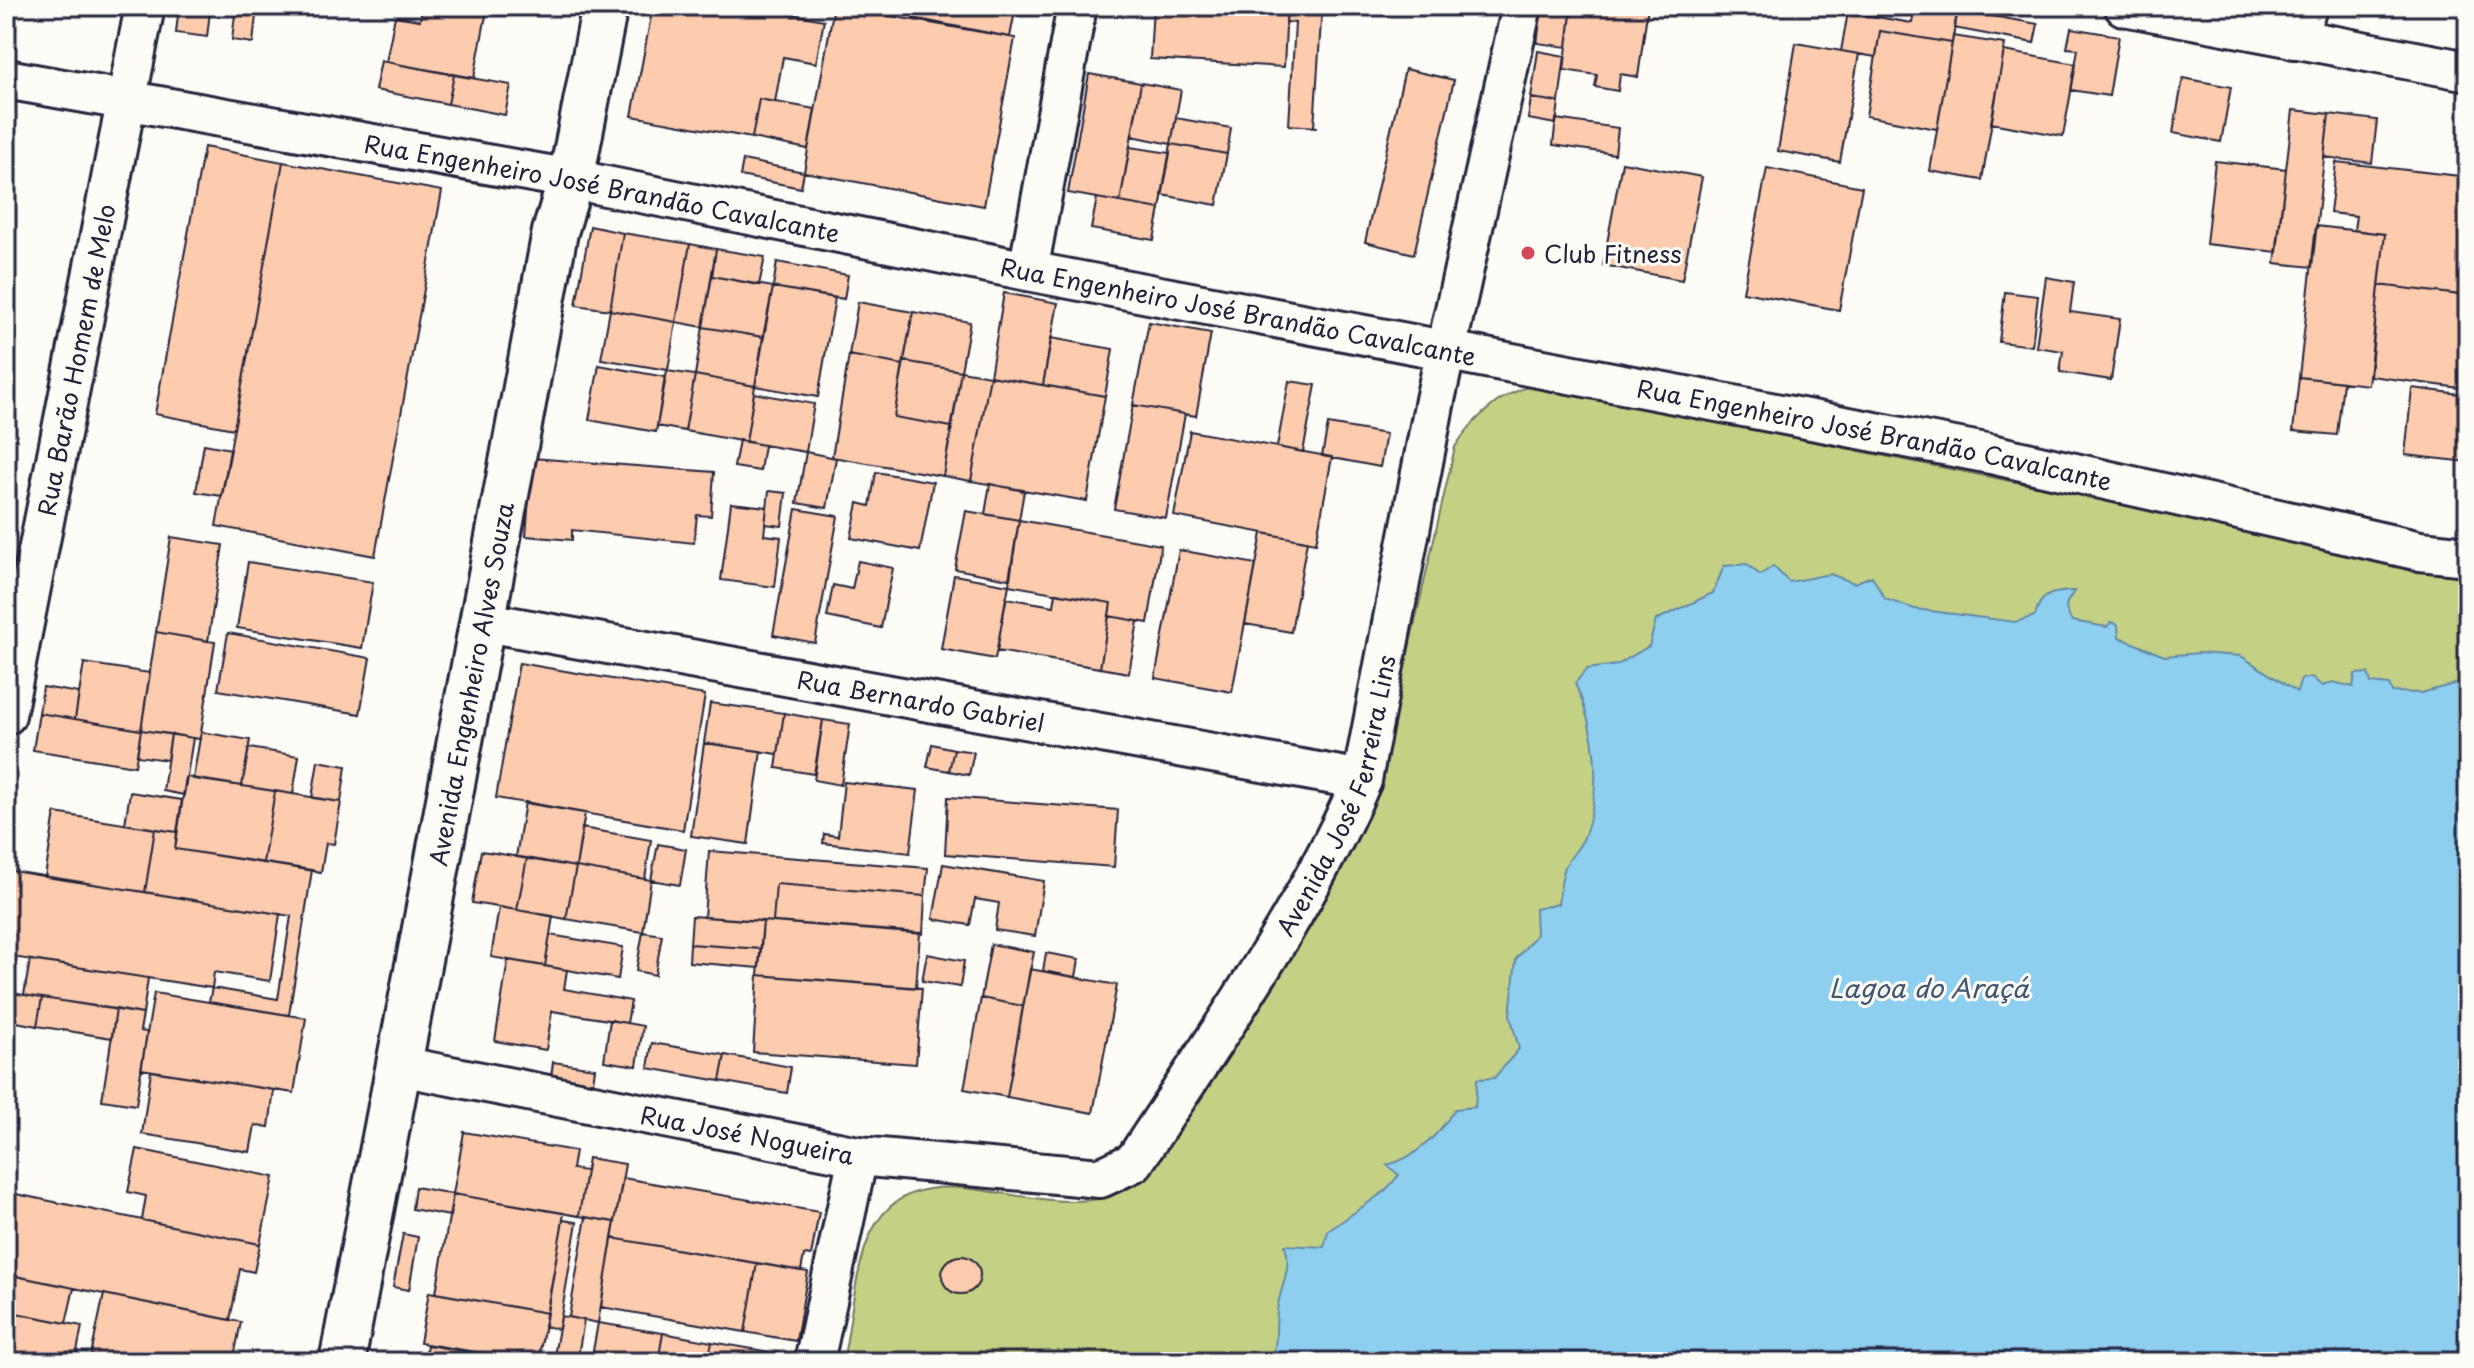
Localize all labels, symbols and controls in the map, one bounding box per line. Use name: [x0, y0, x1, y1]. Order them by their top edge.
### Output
street label: Rua Engenheiro José Brandão Cavalcante: [362, 125, 843, 251]
street label: Rua Barão Homem de Melo: [28, 201, 124, 519]
place label: Club Fitness: [1544, 235, 1681, 271]
marker: Club Fitness: [1519, 244, 1537, 262]
street label: Rua Engenheiro José Brandão Cavalcante: [997, 248, 1479, 374]
street label: Rua Engenheiro José Brandão Cavalcante: [1634, 369, 2115, 499]
street label: Avenida Engenheiro Alves Souza: [419, 499, 522, 869]
street label: Avenida José Ferreira Lins: [1267, 652, 1404, 942]
street label: Rua Bernardo Gabriel: [794, 661, 1047, 740]
water label: Lagoa do Araçá: [1829, 968, 2030, 1007]
street label: Rua José Nogueira: [638, 1096, 857, 1173]

